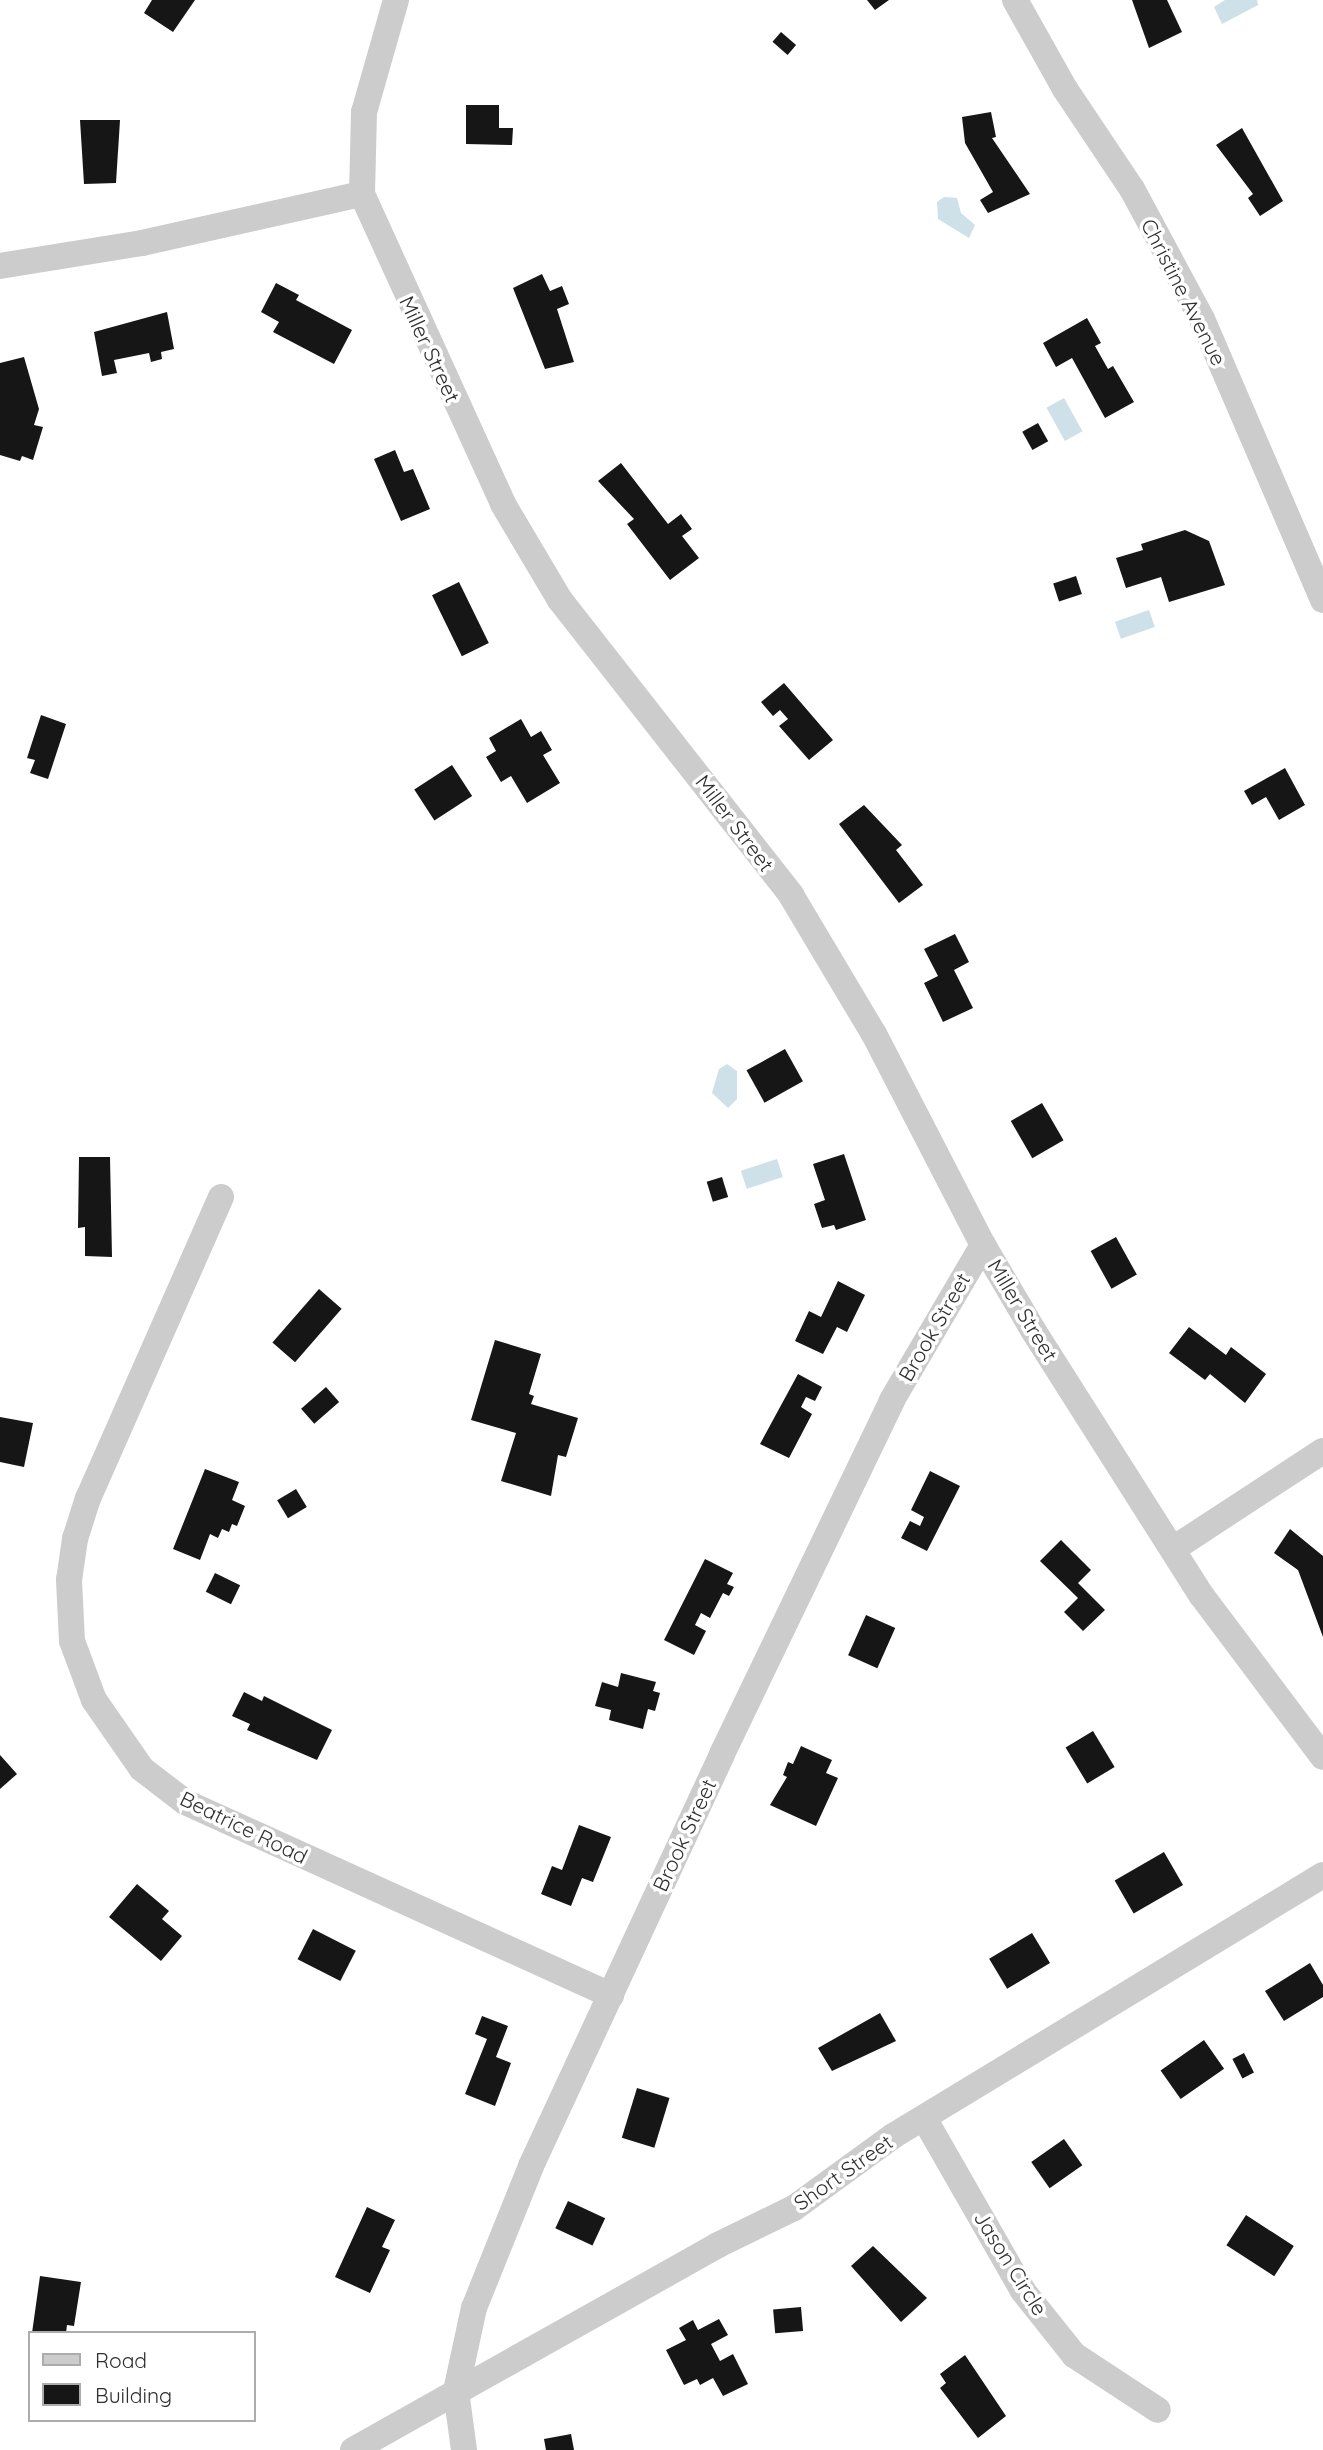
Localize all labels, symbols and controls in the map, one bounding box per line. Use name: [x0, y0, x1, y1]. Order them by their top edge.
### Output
street label: Christine Avenue: [1136, 214, 1232, 370]
street label: Miller Street: [394, 292, 466, 406]
street label: Miller Street: [691, 770, 779, 876]
street label: Miller Street: [983, 1254, 1063, 1366]
street label: Brook Street: [893, 1268, 975, 1386]
street label: Brook Street: [647, 1775, 721, 1895]
street label: Beatrice Road: [176, 1785, 312, 1869]
street label: Short Street: [789, 2129, 897, 2215]
street label: Jason Circle: [969, 2206, 1053, 2320]
legend: [28, 2331, 256, 2422]
text: Road: [95, 2347, 147, 2373]
text: Building: [95, 2382, 172, 2408]

